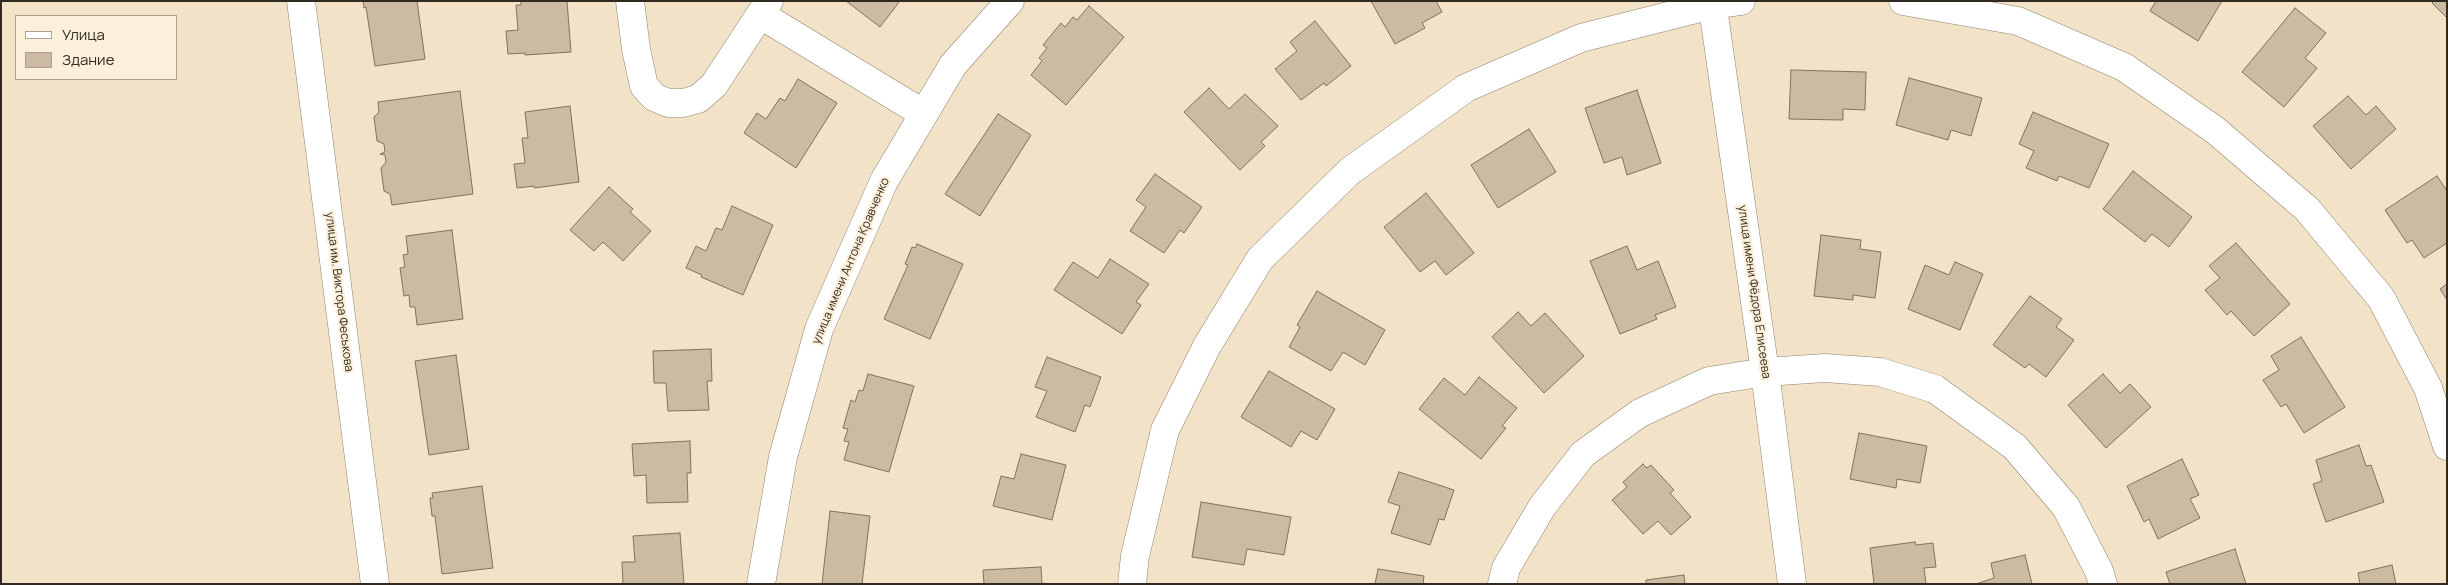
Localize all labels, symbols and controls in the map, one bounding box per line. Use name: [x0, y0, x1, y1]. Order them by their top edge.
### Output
legend: [15, 15, 178, 80]
text: Улица: [62, 24, 105, 45]
text: Здание: [62, 49, 114, 70]
street label: улица имени Антона Кравченко: [809, 176, 893, 346]
street label: улица имени Фёдора Елисеева: [1735, 204, 1773, 380]
street label: улица им. Виктора Феськова: [322, 211, 356, 373]

